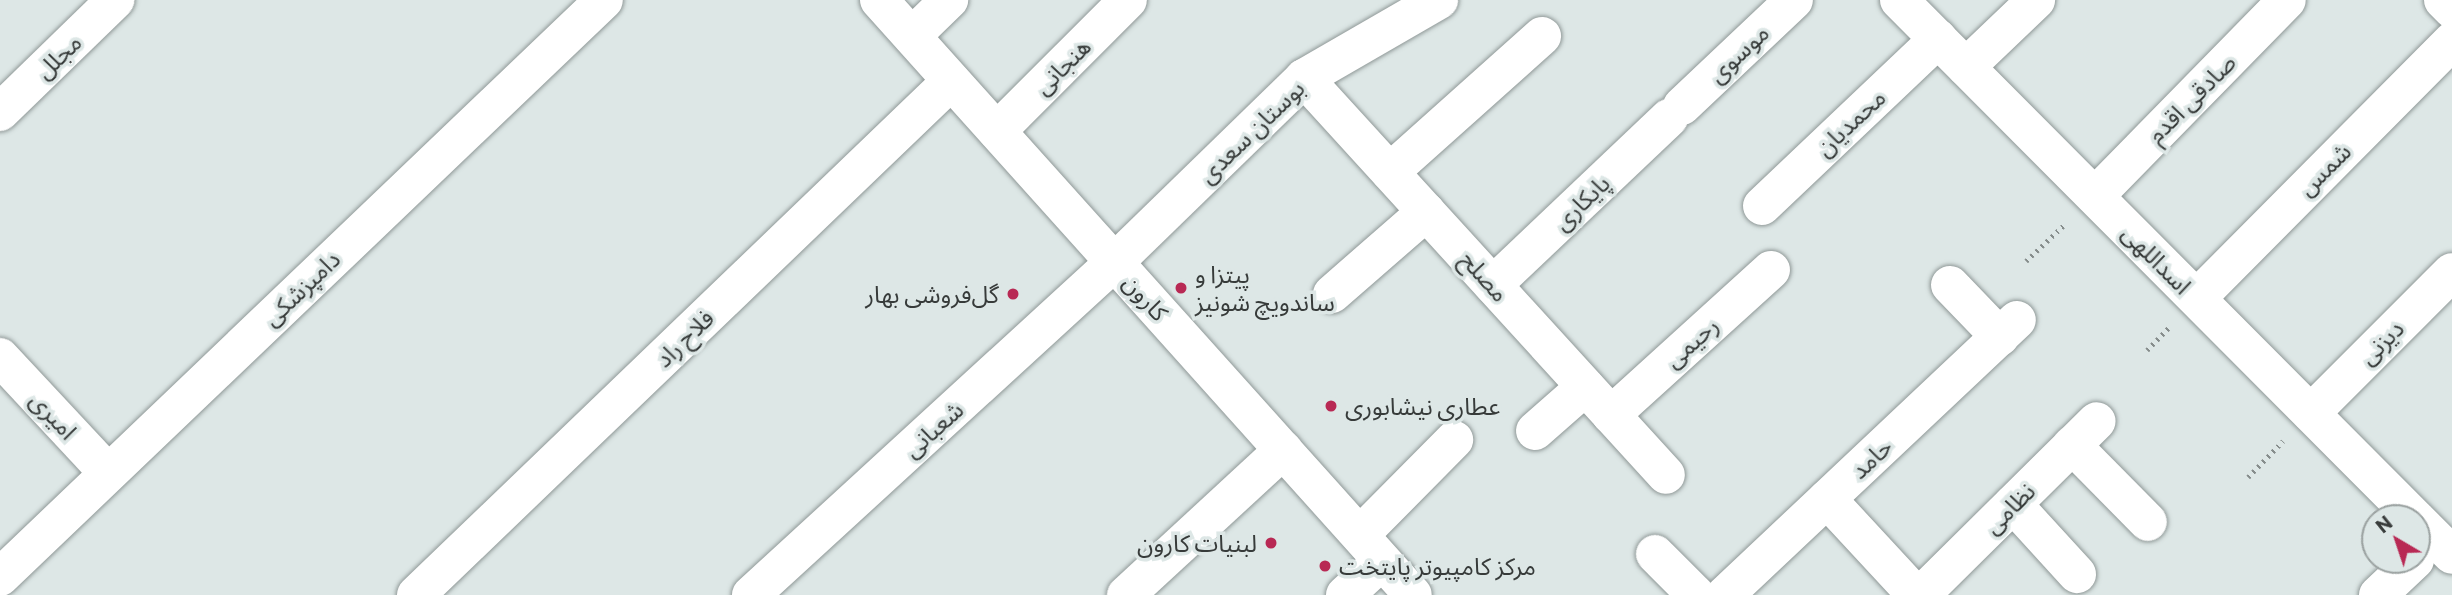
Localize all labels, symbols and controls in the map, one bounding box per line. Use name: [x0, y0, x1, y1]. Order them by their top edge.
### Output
street label: موسوی: [1702, 18, 1774, 88]
street label: مجلل: [29, 27, 87, 85]
street label: هنجانی: [1028, 32, 1096, 100]
street label: صادقی اقدم: [2141, 48, 2241, 148]
street label: بوستان سعدی: [1192, 73, 1310, 189]
street label: محمدیان: [1809, 82, 1891, 162]
street label: شمس: [2291, 136, 2357, 202]
street label: پایکاری: [1547, 168, 1615, 236]
street label: اسداللهی: [2116, 218, 2198, 300]
street label: دامپزشکی: [256, 244, 346, 332]
street label: مصلح: [1455, 245, 1515, 307]
place label: پیتزا و ساندویچ شونیز: [1195, 260, 1335, 316]
street label: کارون: [1118, 268, 1174, 326]
place label: گل‌فروشی بهار: [865, 280, 999, 308]
marker: پیتزا و ساندویچ شونیز: [1173, 280, 1189, 296]
marker: گل‌فروشی بهار: [1005, 286, 1021, 302]
street label: فلاح راد: [649, 303, 719, 373]
street label: رحیمی: [1658, 310, 1724, 374]
street label: دیزنی: [2353, 314, 2409, 370]
street label: امیری: [25, 385, 83, 445]
place label: عطاری نیشابوری: [1345, 392, 1500, 420]
street label: شعبانی: [897, 395, 969, 463]
marker: عطاری نیشابوری: [1323, 398, 1339, 414]
street label: حامد: [1844, 432, 1898, 484]
street label: نظامی: [1977, 476, 2041, 540]
north arrow: [2361, 504, 2431, 574]
text: N: [2371, 510, 2397, 537]
place label: لبنیات کارون: [1137, 529, 1257, 557]
marker: لبنیات کارون: [1263, 535, 1279, 551]
place label: مرکز کامپیوتر پایتخت: [1339, 552, 1536, 580]
marker: مرکز کامپیوتر پایتخت: [1317, 558, 1333, 574]

